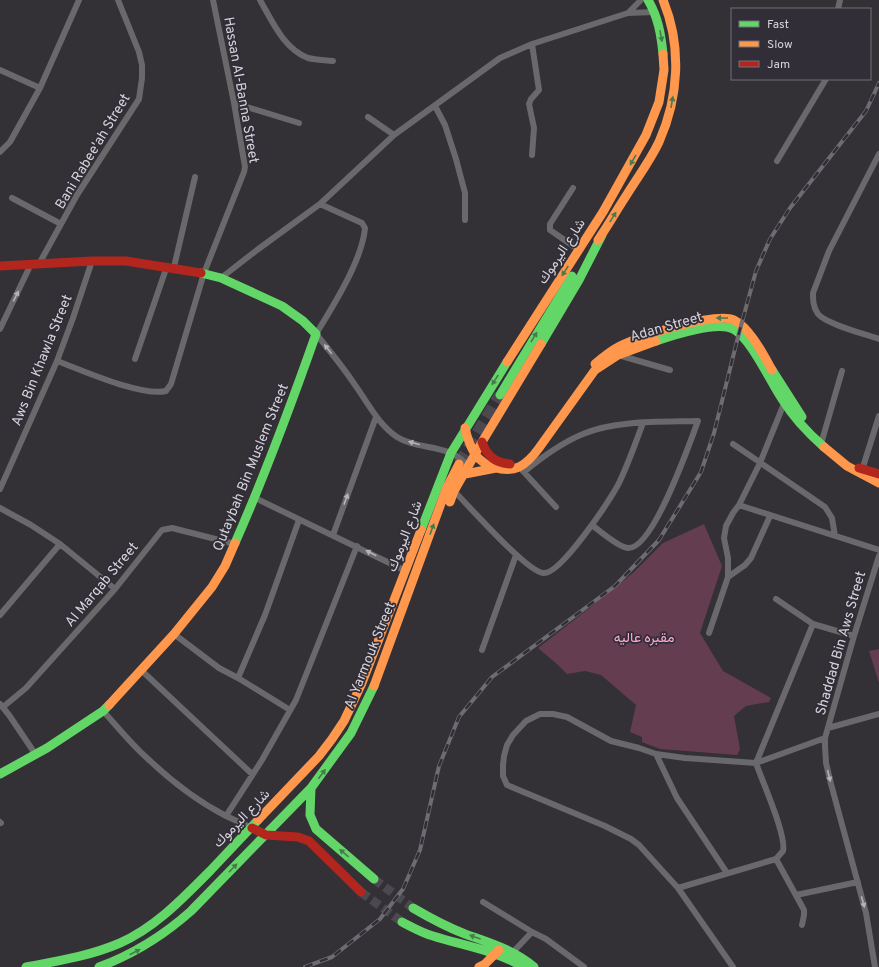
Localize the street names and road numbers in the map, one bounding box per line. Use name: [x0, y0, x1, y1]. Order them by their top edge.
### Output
street label: Hassan Al-Banna Street: [219, 16, 262, 165]
street label: Bani Rabee'ah Street: [52, 91, 134, 213]
street label: شارع اليرموك: [535, 216, 591, 288]
street label: Aws Bin Khawla Street: [8, 292, 77, 429]
street label: Adan Street: [628, 309, 705, 346]
street label: Qutaybah Bin Muslem Street: [210, 381, 293, 554]
street label: شارع اليرموك: [384, 499, 428, 575]
street label: Al Marqab Street: [62, 539, 142, 631]
street label: Shaddad Bin Aws Street: [813, 569, 870, 717]
street label: Al Yarmouk Street: [341, 600, 400, 712]
street label: شارع اليرموك: [210, 786, 275, 852]

